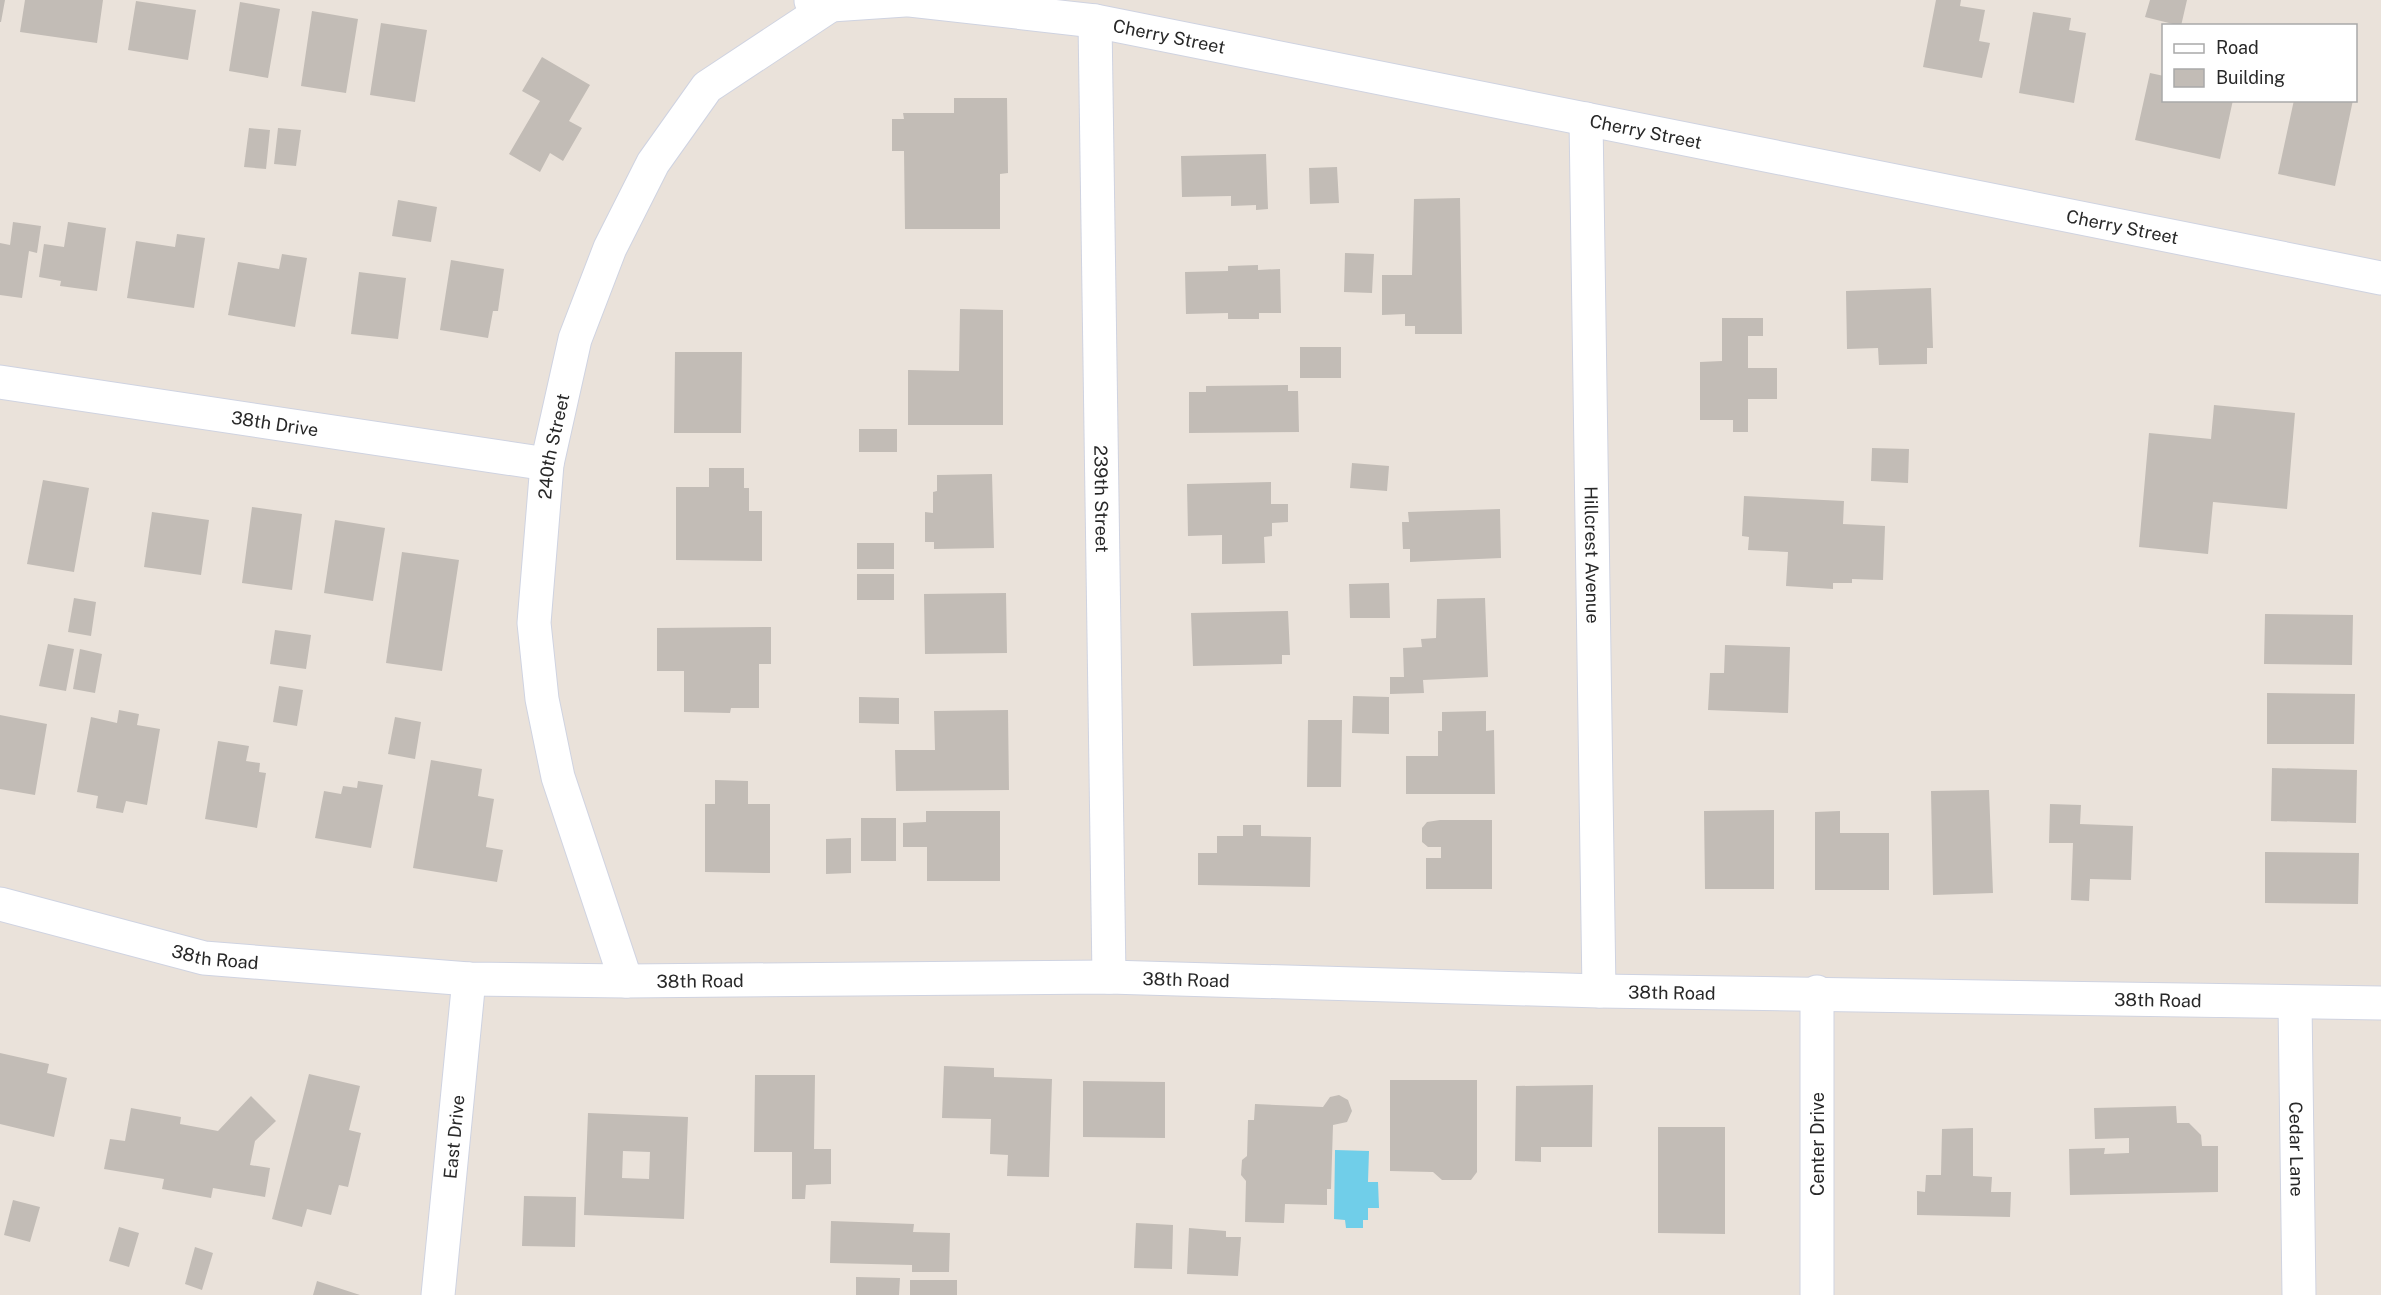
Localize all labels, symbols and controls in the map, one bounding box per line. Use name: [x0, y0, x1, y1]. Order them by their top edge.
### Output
street label: Cherry Street: [1111, 14, 1227, 57]
legend: [2162, 24, 2357, 102]
text: Road: [2216, 37, 2259, 58]
text: Building: [2216, 67, 2285, 88]
street label: Cherry Street: [1588, 110, 1704, 153]
street label: Cherry Street: [2065, 205, 2180, 248]
street label: 240th Street: [534, 391, 573, 500]
street label: 38th Drive: [230, 406, 320, 440]
street label: 239th Street: [1091, 445, 1113, 553]
street label: Hillcrest Avenue: [1581, 486, 1604, 624]
street label: 38th Road: [170, 939, 259, 973]
street label: 38th Road: [1142, 967, 1230, 991]
street label: 38th Road: [656, 970, 744, 991]
street label: 38th Road: [1628, 981, 1716, 1003]
street label: 38th Road: [2114, 988, 2202, 1011]
street label: Center Drive: [1807, 1092, 1828, 1196]
street label: East Drive: [439, 1094, 468, 1180]
street label: Cedar Lane: [2286, 1101, 2308, 1197]

